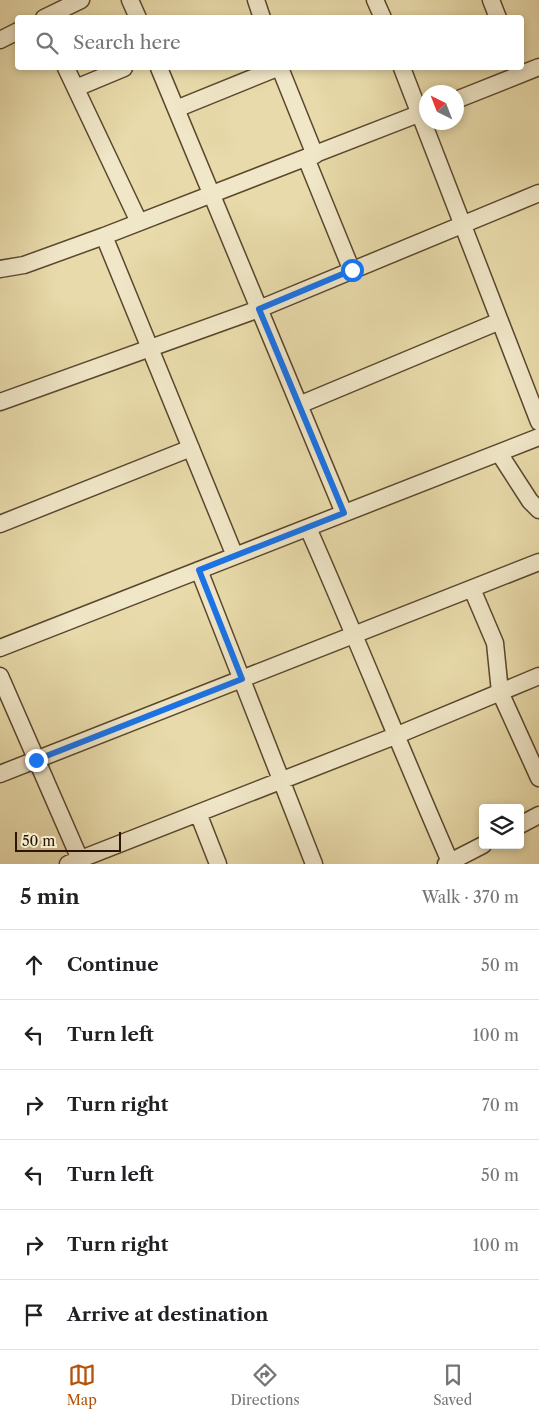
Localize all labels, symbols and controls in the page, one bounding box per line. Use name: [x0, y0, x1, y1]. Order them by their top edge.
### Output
search box: [15, 15, 524, 70]
icon: search: [33, 29, 61, 57]
text: Search here: [73, 31, 181, 54]
north arrow: [419, 85, 464, 130]
route start: [341, 259, 364, 282]
route end: [25, 749, 48, 772]
map controls: [479, 804, 524, 849]
button: layers: [479, 804, 524, 849]
scale bar: [15, 829, 121, 852]
text: 50 m: [22, 832, 55, 850]
text: 5 min: [20, 884, 80, 909]
text: Walk · 370 m: [422, 887, 519, 907]
icon: ahead: [20, 951, 48, 979]
text: Continue: [67, 953, 159, 976]
text: 50 m: [481, 955, 519, 975]
icon: left: [20, 1021, 48, 1049]
text: Turn left: [67, 1023, 154, 1046]
text: 100 m: [473, 1025, 519, 1045]
icon: right: [20, 1091, 48, 1119]
text: Turn right: [67, 1093, 168, 1116]
text: 70 m: [482, 1095, 519, 1115]
icon: left: [20, 1161, 48, 1189]
text: Turn left: [67, 1163, 154, 1186]
text: 50 m: [481, 1165, 519, 1185]
icon: right: [20, 1231, 48, 1259]
text: Turn right: [67, 1233, 168, 1256]
text: 100 m: [473, 1235, 519, 1255]
icon: arrive: [20, 1301, 48, 1329]
text: Arrive at destination: [67, 1303, 268, 1326]
tab: Map: [67, 1361, 97, 1409]
tab: Directions: [230, 1361, 300, 1409]
tab: Saved: [433, 1361, 472, 1409]

